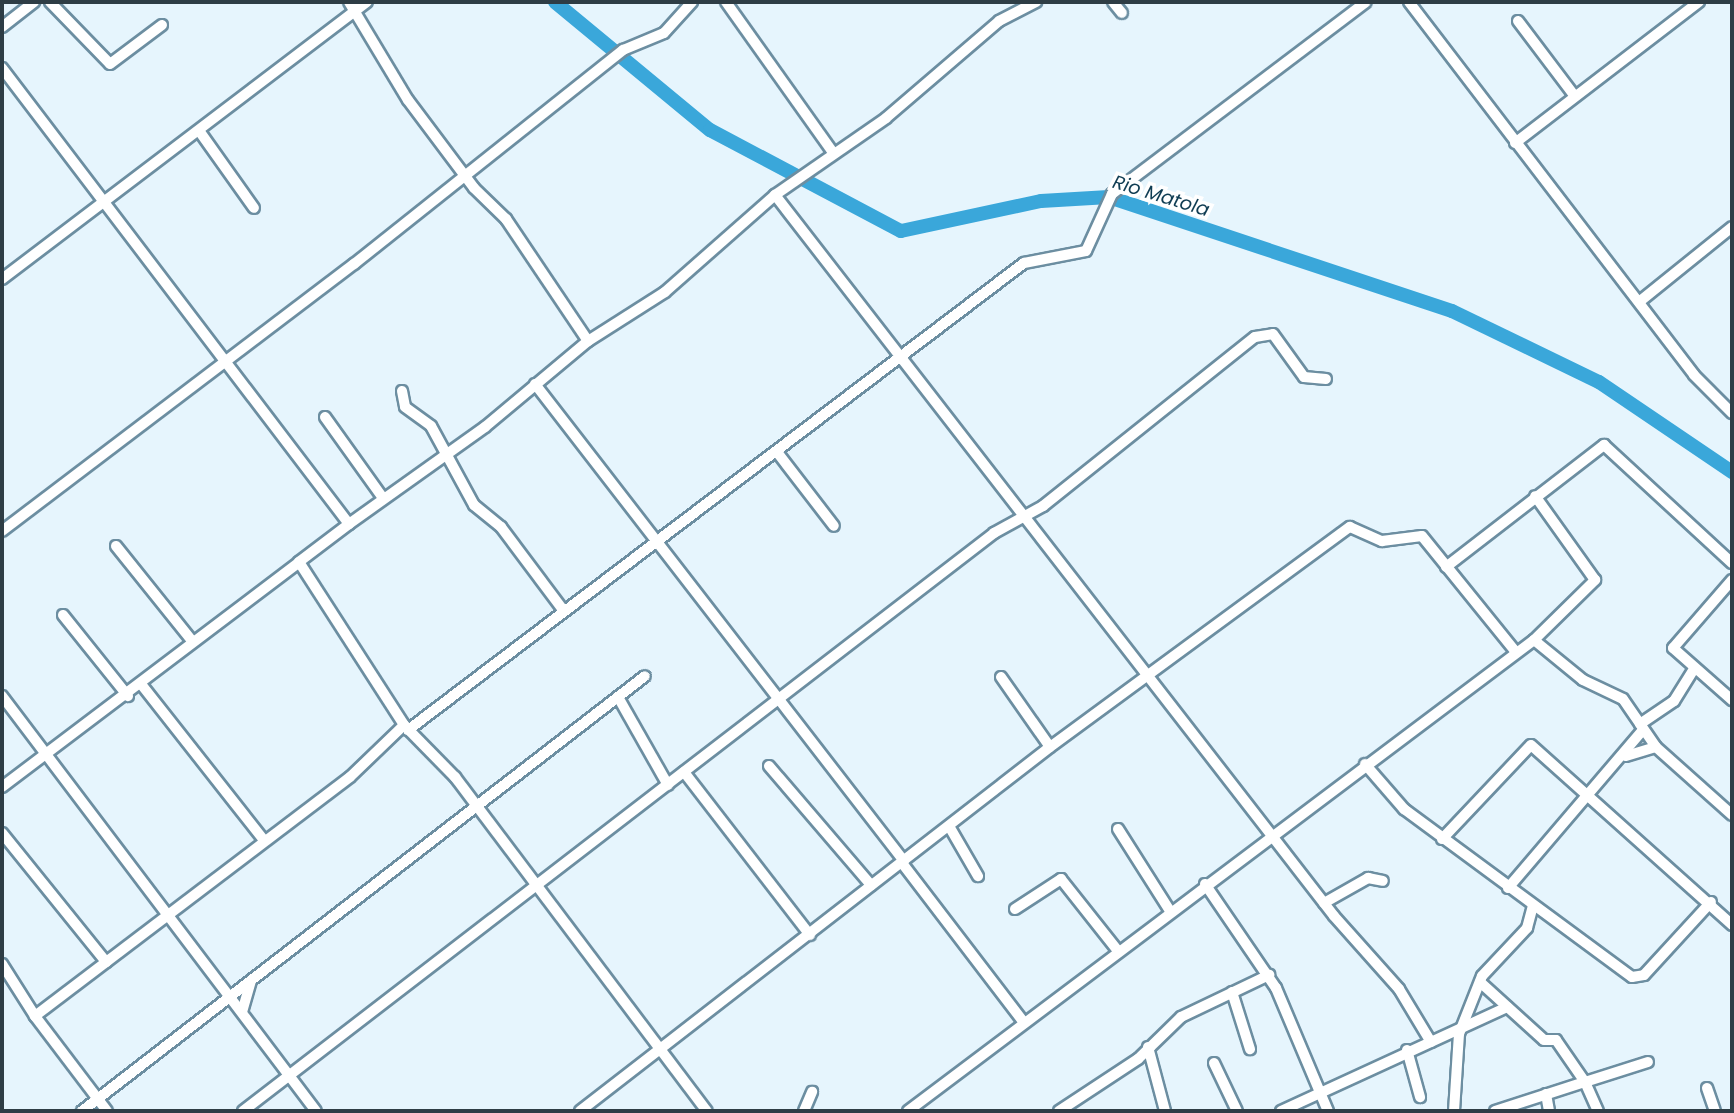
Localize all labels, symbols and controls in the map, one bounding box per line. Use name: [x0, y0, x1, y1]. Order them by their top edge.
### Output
water label: Rio Matola: [1110, 171, 1212, 221]

